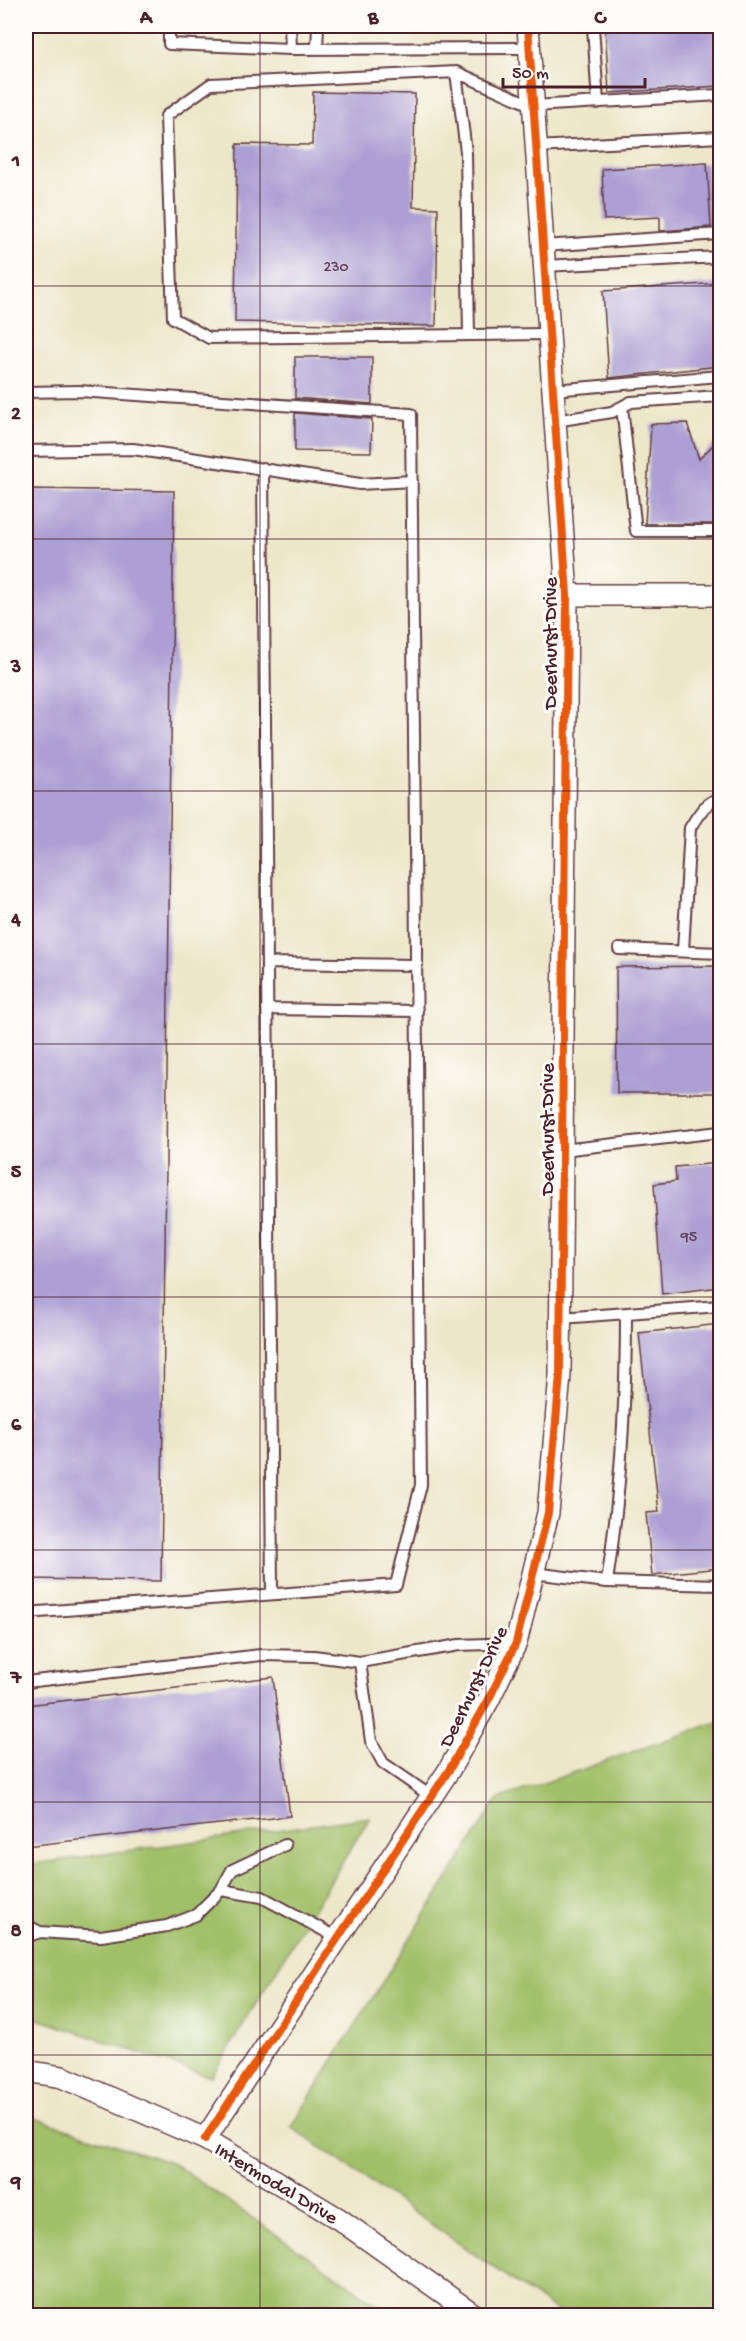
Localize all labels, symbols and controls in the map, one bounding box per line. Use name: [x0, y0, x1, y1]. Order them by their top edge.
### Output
text: A: [139, 8, 154, 31]
text: B: [367, 8, 379, 31]
text: C: [594, 8, 608, 31]
scale bar: [503, 51, 646, 89]
text: 50 m: [512, 64, 549, 85]
text: 1: [11, 151, 20, 174]
house number: 230: [323, 259, 349, 278]
text: 2: [11, 404, 21, 427]
street label: Deerhurst Drive: [541, 576, 564, 711]
text: 3: [10, 657, 21, 680]
text: 4: [10, 910, 21, 933]
street label: Deerhurst Drive: [538, 1062, 561, 1197]
text: 5: [11, 1162, 22, 1185]
house number: 95: [680, 1229, 697, 1248]
text: 6: [11, 1415, 22, 1438]
street label: Deerhurst Drive: [435, 1623, 515, 1754]
text: 7: [10, 1668, 23, 1691]
text: 8: [11, 1921, 22, 1944]
street label: Intermodal Drive: [209, 2139, 342, 2231]
text: 9: [10, 2173, 21, 2196]

